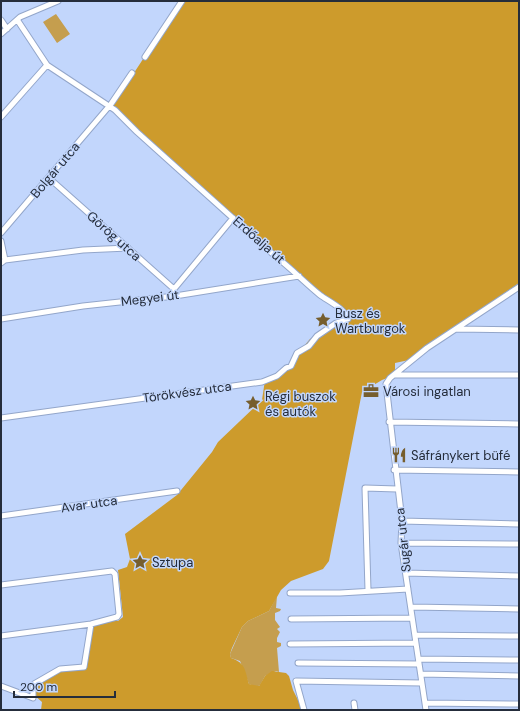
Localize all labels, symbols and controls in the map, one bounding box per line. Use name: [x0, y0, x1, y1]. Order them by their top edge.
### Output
street label: Bolgár utca: [27, 139, 83, 201]
street label: Görög utca: [83, 207, 145, 265]
street label: Erdőalja út: [229, 213, 289, 267]
street label: Megyei út: [120, 286, 180, 310]
place label: Busz és Wartburgok: [335, 305, 406, 337]
place icon: Busz és Wartburgok: [314, 311, 332, 329]
street label: Törökvész utca: [142, 377, 232, 407]
office icon: Városi ingatlan: [362, 382, 380, 400]
place label: Városi ingatlan: [383, 383, 471, 400]
place label: Régi buszok és autók: [265, 388, 336, 420]
place icon: Régi buszok és autók: [244, 394, 262, 412]
restaurant icon: Sáfránykert büfé: [390, 446, 408, 464]
place label: Sáfránykert büfé: [411, 447, 510, 464]
street label: Avar utca: [60, 492, 118, 516]
street label: Sugár utca: [391, 507, 415, 573]
place icon: Sztupa: [131, 553, 149, 571]
place label: Sztupa: [152, 554, 193, 571]
scale bar: [14, 673, 115, 699]
text: 200 m: [20, 679, 57, 695]

